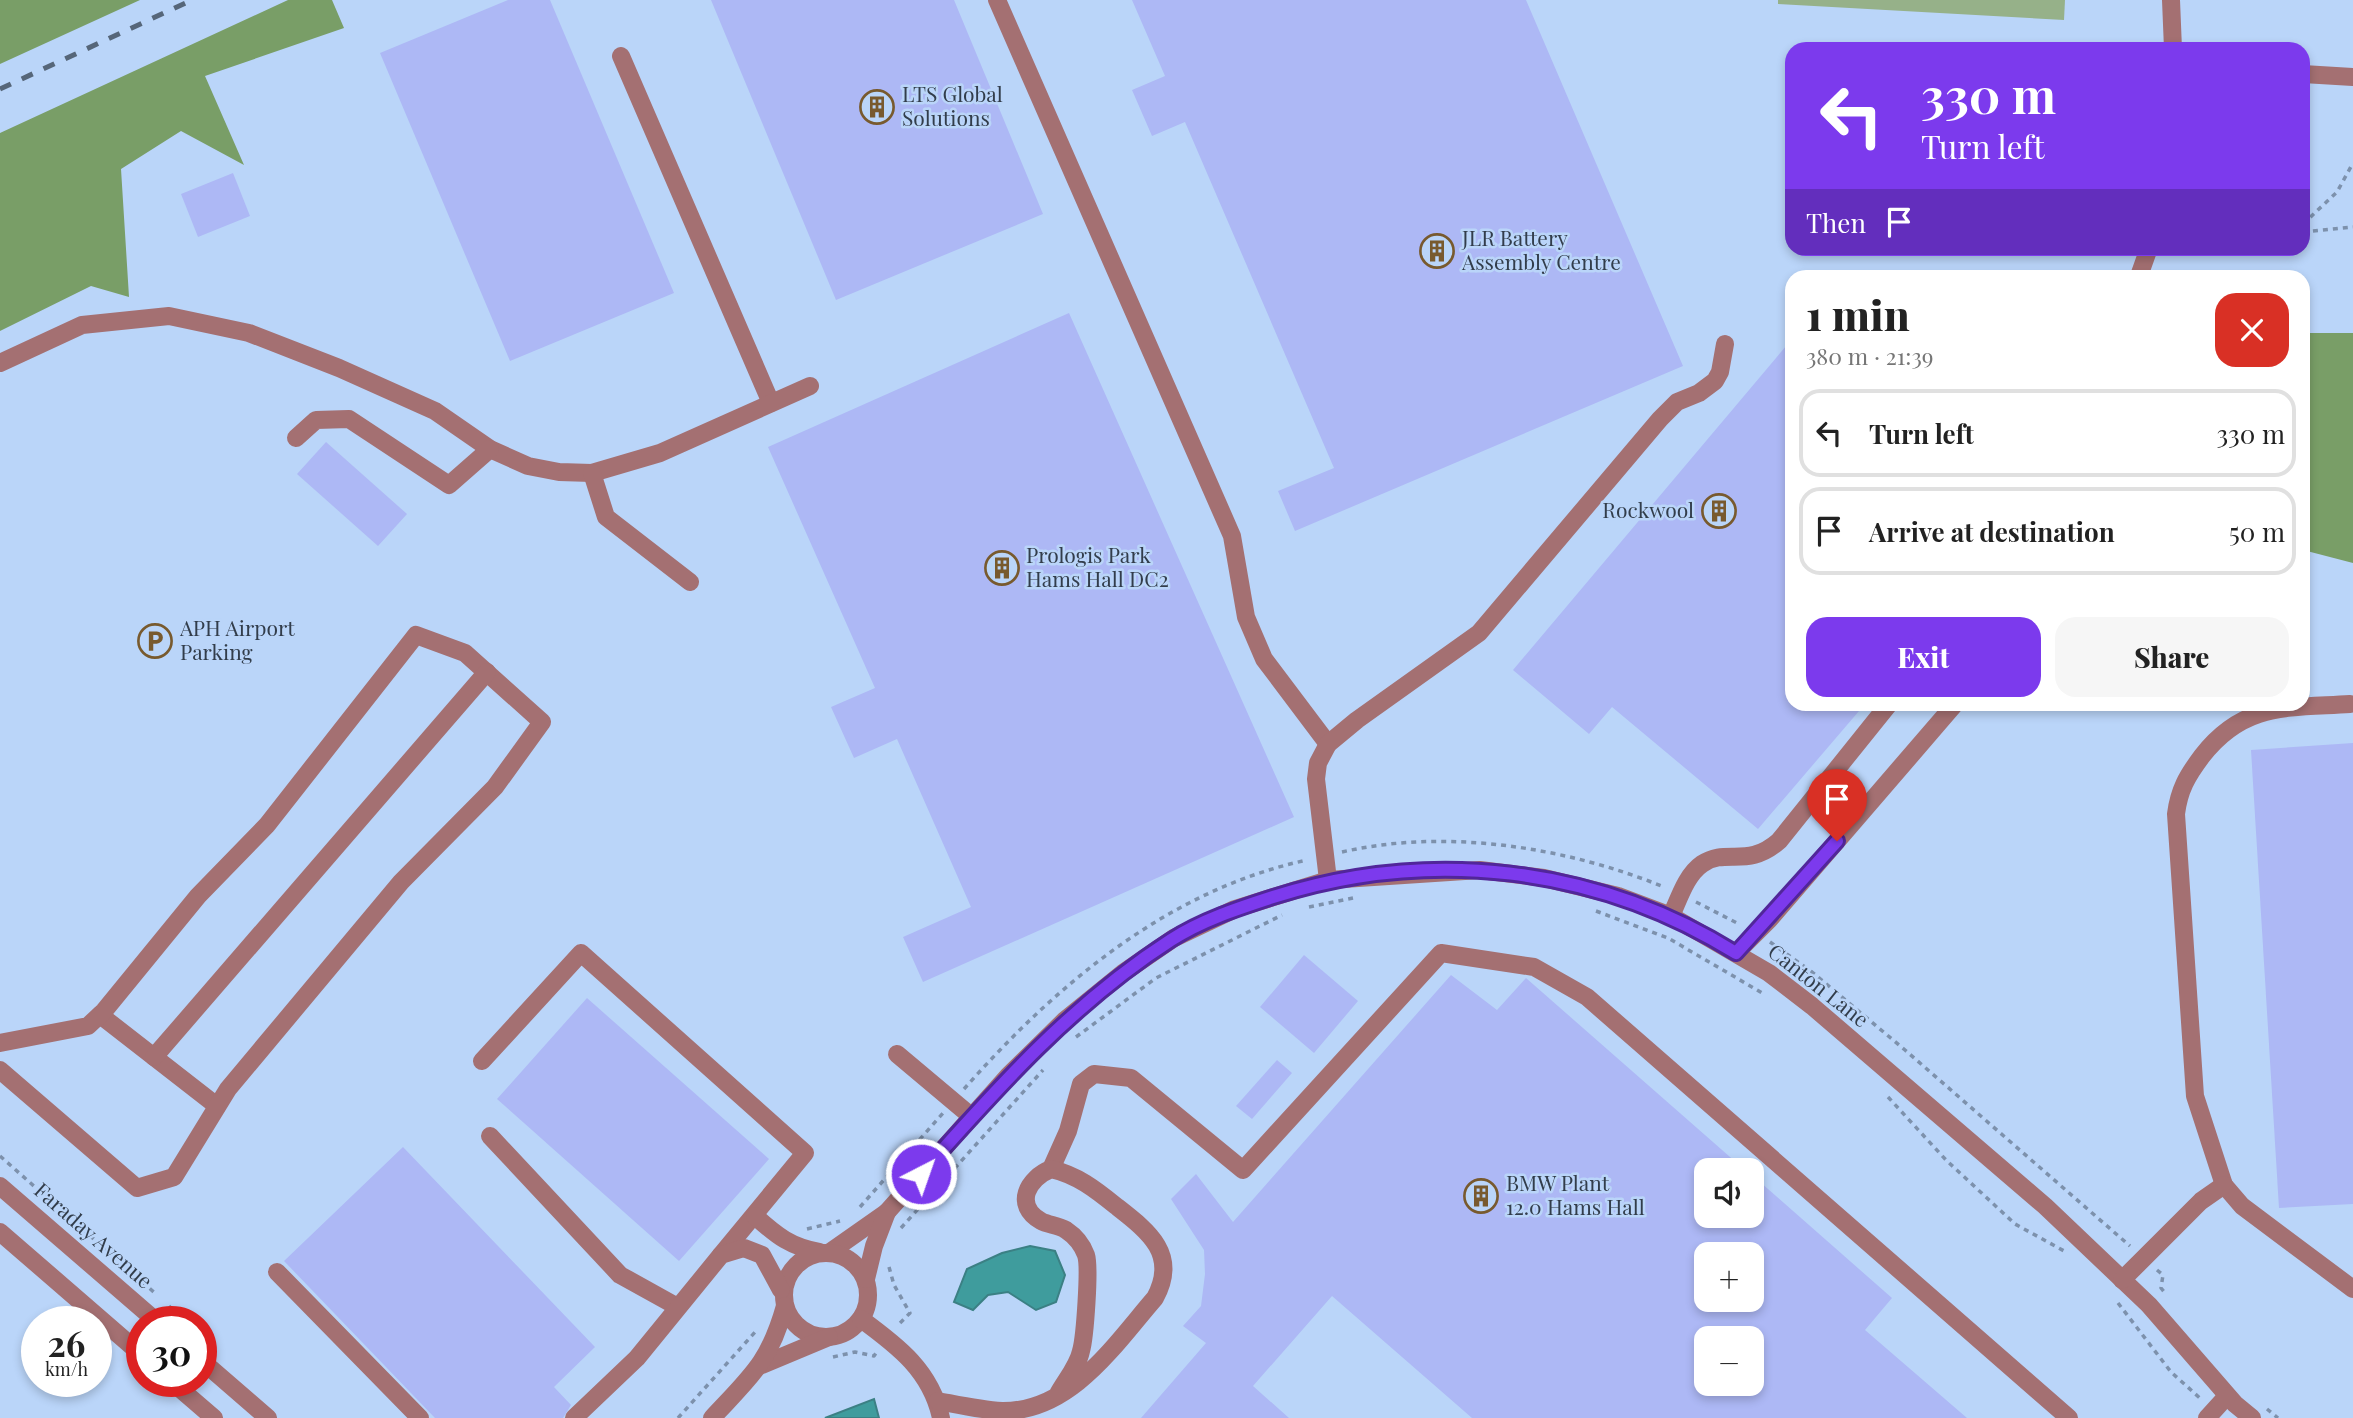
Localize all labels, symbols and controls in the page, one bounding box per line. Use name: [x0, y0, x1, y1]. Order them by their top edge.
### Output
text: 330 m: [1921, 61, 2056, 126]
icon: left: [1806, 70, 1897, 161]
place label: LTS Global Solutions: [902, 79, 1003, 131]
building icon: LTS Global Solutions: [858, 88, 896, 126]
text: Turn left: [1921, 124, 2045, 167]
icon: arrive: [1880, 203, 1918, 241]
text: Then: [1806, 205, 1866, 240]
place label: JLR Battery Assembly Centre: [1461, 223, 1621, 275]
building icon: JLR Battery Assembly Centre: [1418, 232, 1456, 270]
text: 1 min: [1806, 286, 1910, 342]
button: close: [2215, 293, 2289, 367]
text: 380 m · 21:39: [1806, 340, 1934, 371]
icon: left: [1810, 414, 1848, 452]
text: Turn left: [1869, 416, 1974, 451]
text: 330 m: [2216, 416, 2285, 451]
building icon: Rockwool: [1700, 492, 1738, 530]
place label: Rockwool: [1602, 495, 1694, 523]
icon: arrive: [1810, 512, 1848, 550]
text: Arrive at destination: [1869, 514, 2115, 549]
text: 50 m: [2229, 514, 2285, 549]
place label: Prologis Park Hams Hall DC2: [1026, 540, 1169, 592]
building icon: Prologis Park Hams Hall DC2: [983, 549, 1021, 587]
place label: APH Airport Parking: [179, 613, 295, 665]
button: Exit: [1806, 617, 2041, 697]
button: Share: [2055, 617, 2289, 697]
parking icon: APH Airport Parking: [136, 622, 174, 660]
pin: [1807, 769, 1867, 841]
icon: arrive: [1818, 780, 1856, 818]
street label: Canton Lane: [1763, 936, 1875, 1032]
position arrow: [884, 1137, 958, 1211]
map controls: [1694, 1158, 1764, 1396]
button: sound: [1694, 1158, 1764, 1228]
place label: BMW Plant 12.0 Hams Hall: [1506, 1168, 1645, 1220]
street label: Faraday Avenue: [29, 1175, 159, 1294]
building icon: BMW Plant 12.0 Hams Hall: [1462, 1177, 1500, 1215]
button: +: [1694, 1242, 1764, 1312]
speed limit sign: 30: [126, 1306, 217, 1397]
text: 26: [48, 1319, 85, 1366]
button: −: [1694, 1326, 1764, 1396]
text: km/h: [45, 1357, 88, 1381]

